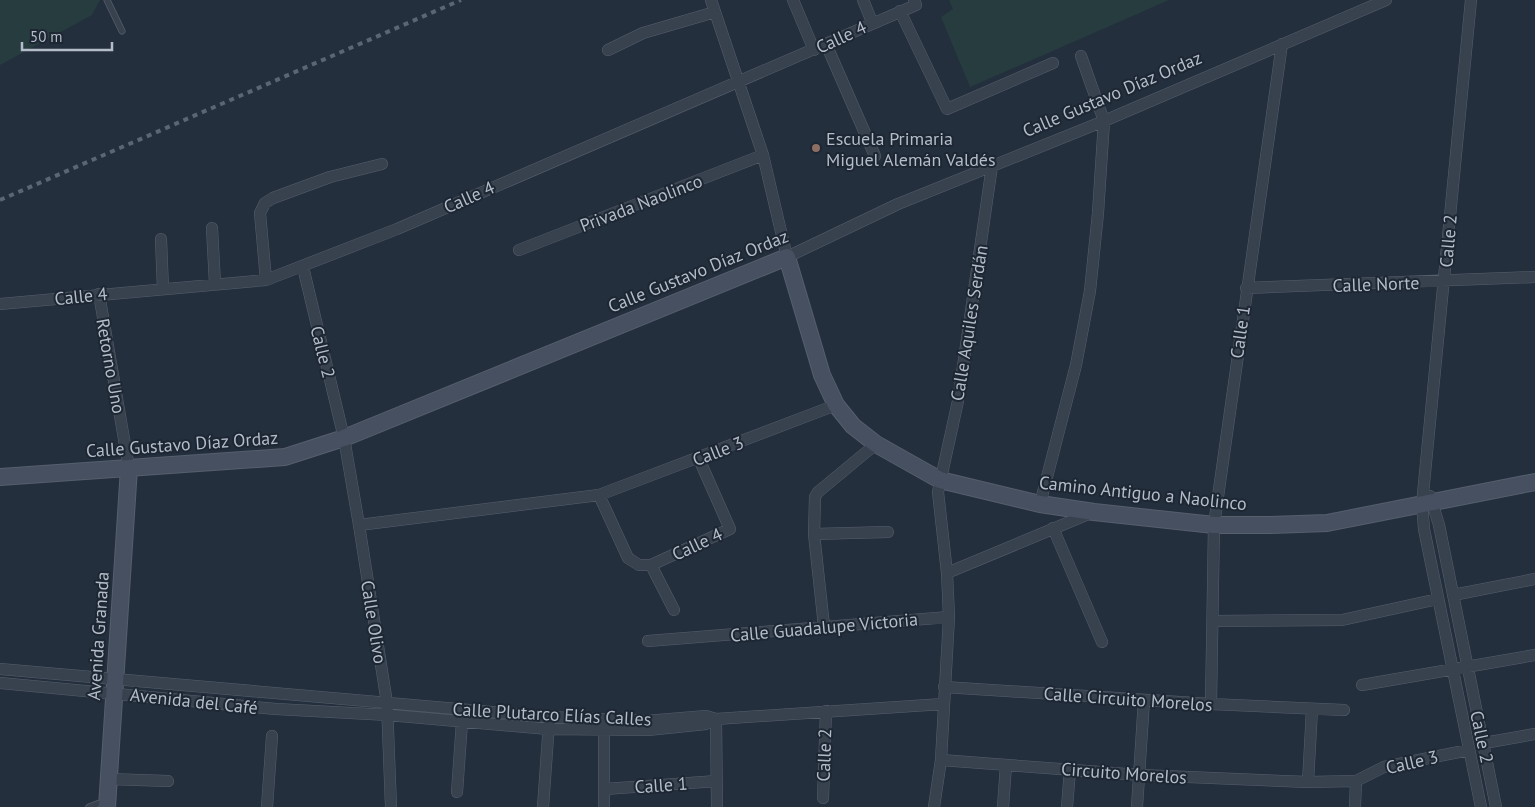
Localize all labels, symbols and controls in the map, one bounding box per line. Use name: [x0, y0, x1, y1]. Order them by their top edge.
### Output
street label: Calle 4: [812, 15, 870, 59]
scale bar: [22, 20, 112, 52]
text: 50 m: [30, 27, 63, 46]
street label: Calle Gustavo Díaz Ordaz: [1019, 46, 1205, 142]
place label: Escuela Primaria Miguel Alemán Valdés: [826, 127, 996, 171]
marker: Escuela Primaria Miguel Alemán Valdés: [810, 142, 822, 154]
street label: Privada Naolinco: [576, 169, 706, 237]
street label: Calle 4: [440, 176, 498, 218]
street label: Calle 2: [1434, 214, 1462, 268]
street label: Calle Gustavo Díaz Ordaz: [604, 224, 792, 318]
street label: Calle Aquiles Serdán: [945, 243, 993, 403]
street label: Calle Norte: [1332, 271, 1420, 297]
street label: Calle 4: [53, 282, 109, 310]
street label: Calle 1: [1225, 304, 1255, 360]
street label: Retorno Uno: [91, 317, 131, 415]
street label: Calle 2: [305, 323, 341, 381]
street label: Calle Gustavo Díaz Ordaz: [85, 426, 279, 462]
street label: Calle 3: [689, 431, 747, 471]
street label: Camino Antiguo a Naolinco: [1038, 471, 1248, 515]
street label: Calle 4: [668, 522, 726, 566]
street label: Avenida Granada: [82, 571, 114, 701]
street label: Calle Olivo: [356, 579, 392, 665]
street label: Calle Guadalupe Victoria: [729, 607, 919, 647]
street label: Calle Circuito Morelos: [1043, 682, 1213, 716]
street label: Avenida del Café: [129, 683, 259, 719]
street label: Calle Plutarco Elías Calles: [452, 697, 652, 731]
street label: Calle 2: [1465, 709, 1499, 765]
street label: Calle 2: [812, 728, 836, 782]
street label: Calle 3: [1384, 745, 1440, 779]
street label: Circuito Morelos: [1060, 757, 1188, 789]
street label: Calle 1: [634, 772, 688, 798]

